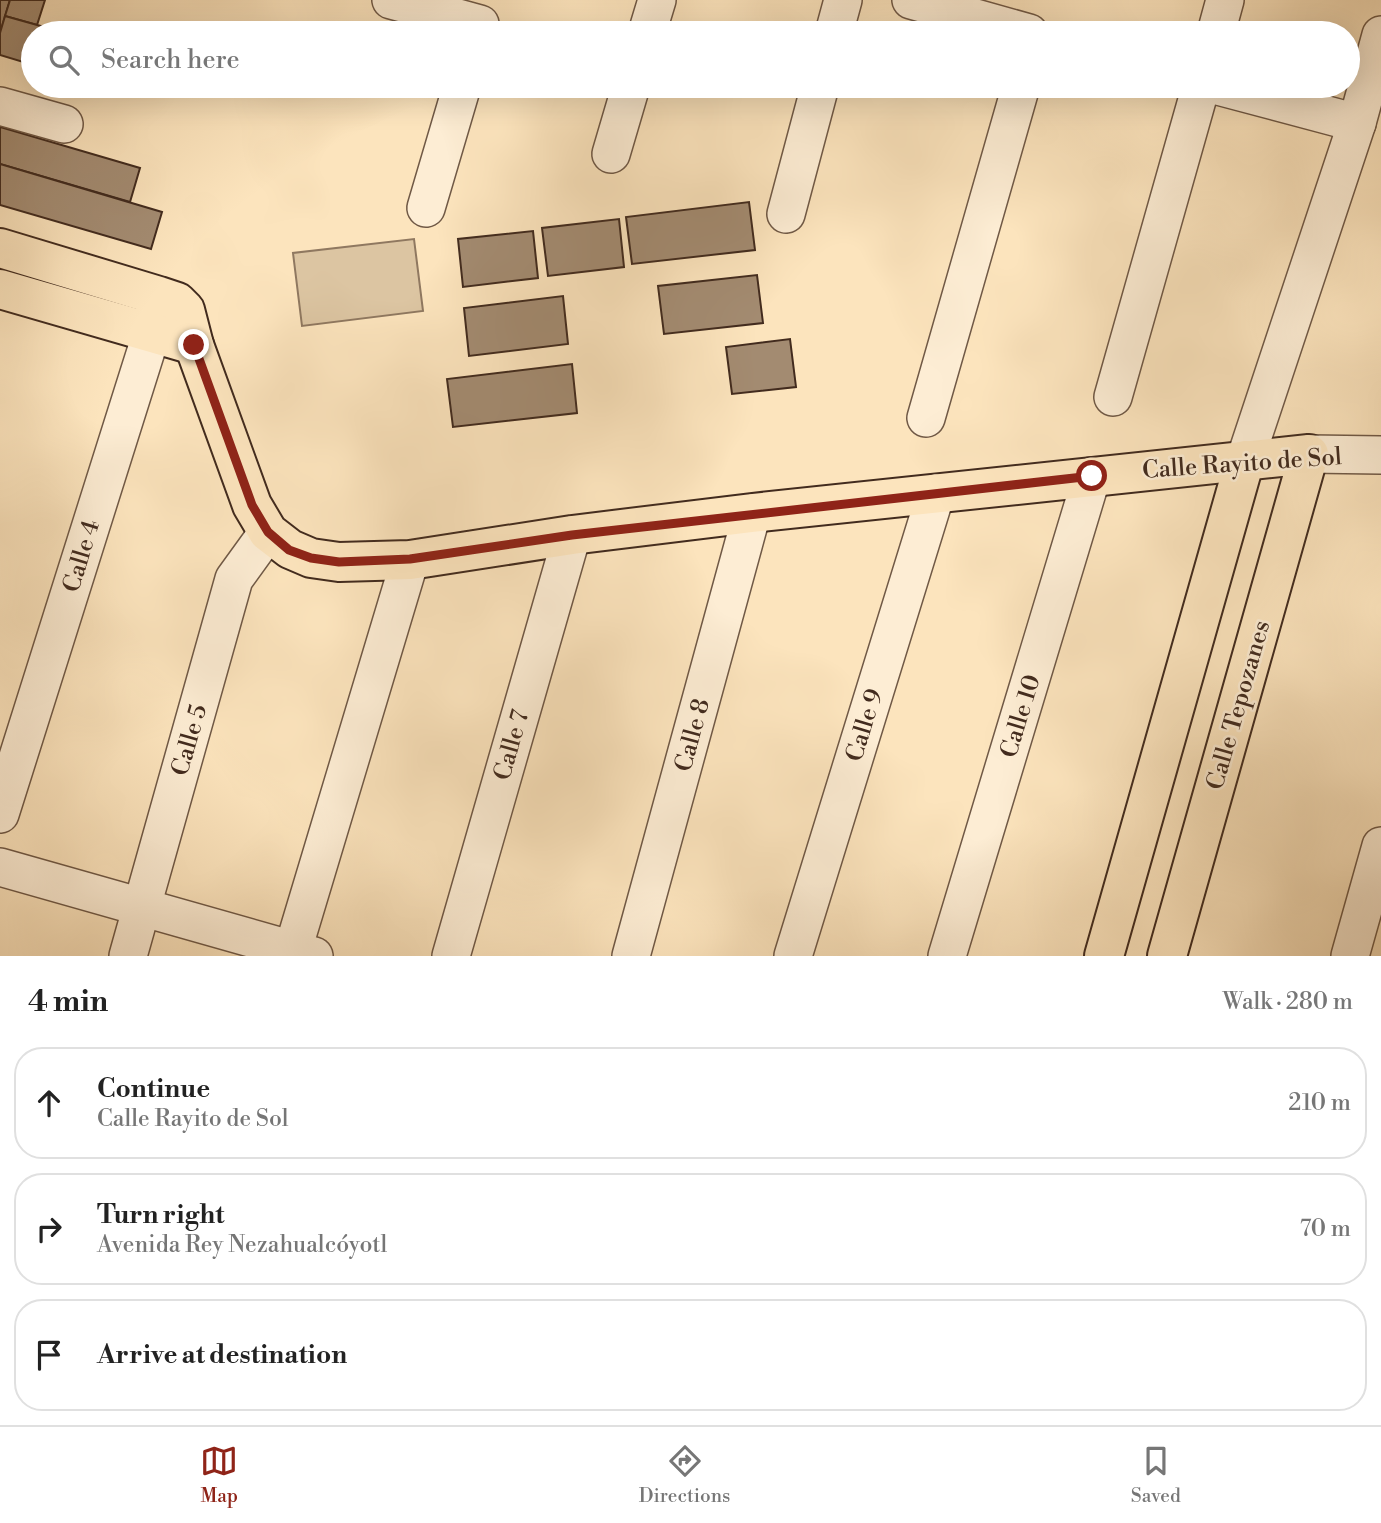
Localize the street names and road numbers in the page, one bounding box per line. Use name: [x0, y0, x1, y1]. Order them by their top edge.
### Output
street label: Calle Rayito de Sol: [1141, 442, 1343, 486]
street label: Calle 4: [57, 516, 107, 596]
street label: Calle Tepozanes: [1200, 617, 1277, 793]
street label: Calle 10: [994, 671, 1048, 762]
street label: Calle 9: [840, 685, 890, 765]
street label: Calle 8: [669, 695, 717, 775]
street label: Calle 5: [165, 701, 214, 780]
street label: Calle 7: [488, 707, 536, 784]

